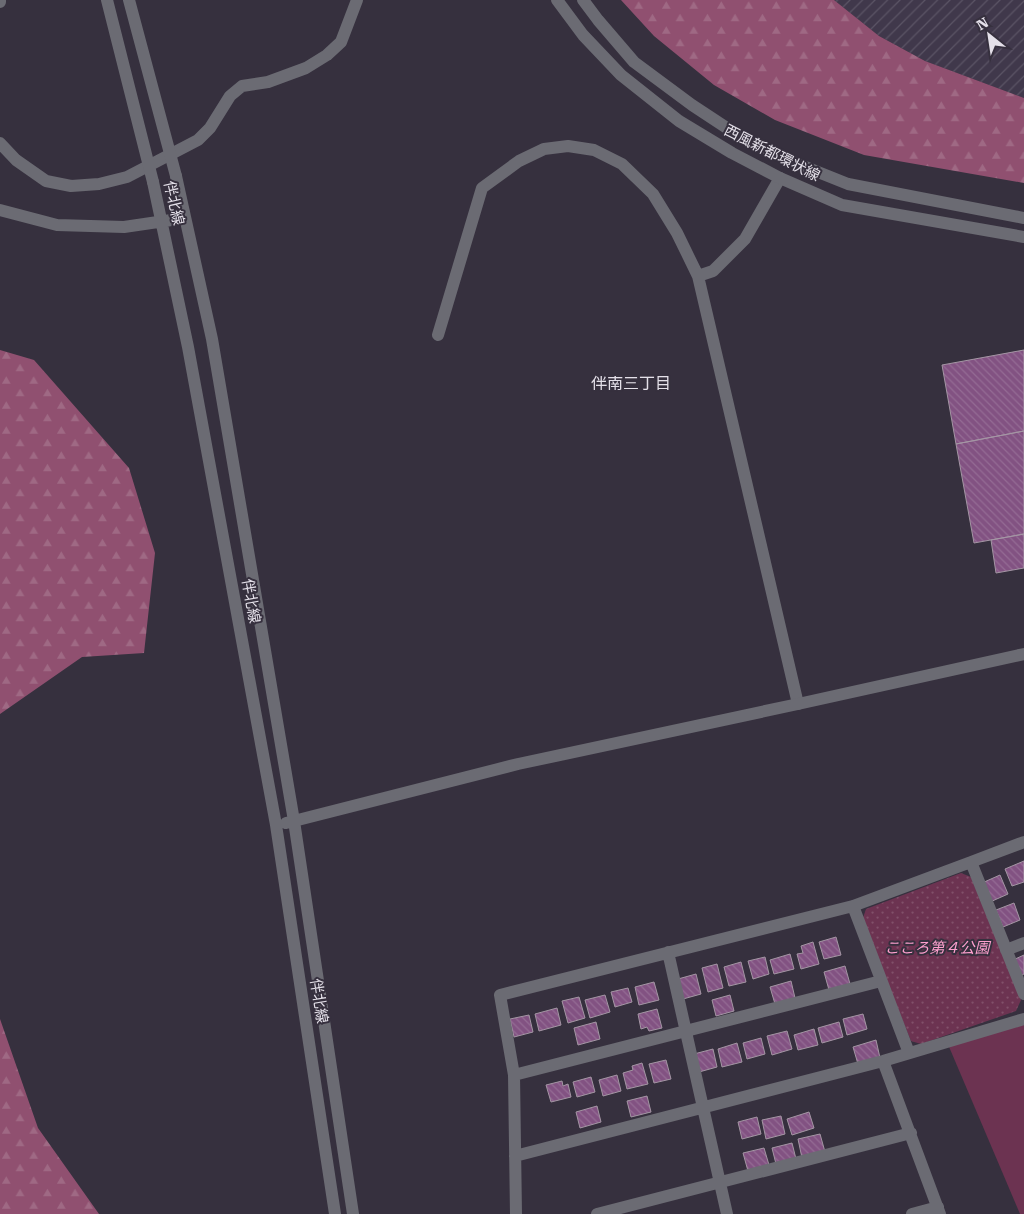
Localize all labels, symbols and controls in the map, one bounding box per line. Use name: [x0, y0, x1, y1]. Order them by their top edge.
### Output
north arrow: [964, 10, 1014, 60]
text: N: [974, 14, 991, 33]
street label: 西風新都環状線: [721, 121, 823, 185]
street label: 伴北線: [160, 179, 188, 227]
district label: 伴南三丁目: [591, 374, 671, 393]
street label: 伴北線: [238, 577, 264, 625]
park label: こころ第４公園: [884, 939, 991, 957]
street label: 伴北線: [307, 977, 331, 1025]

